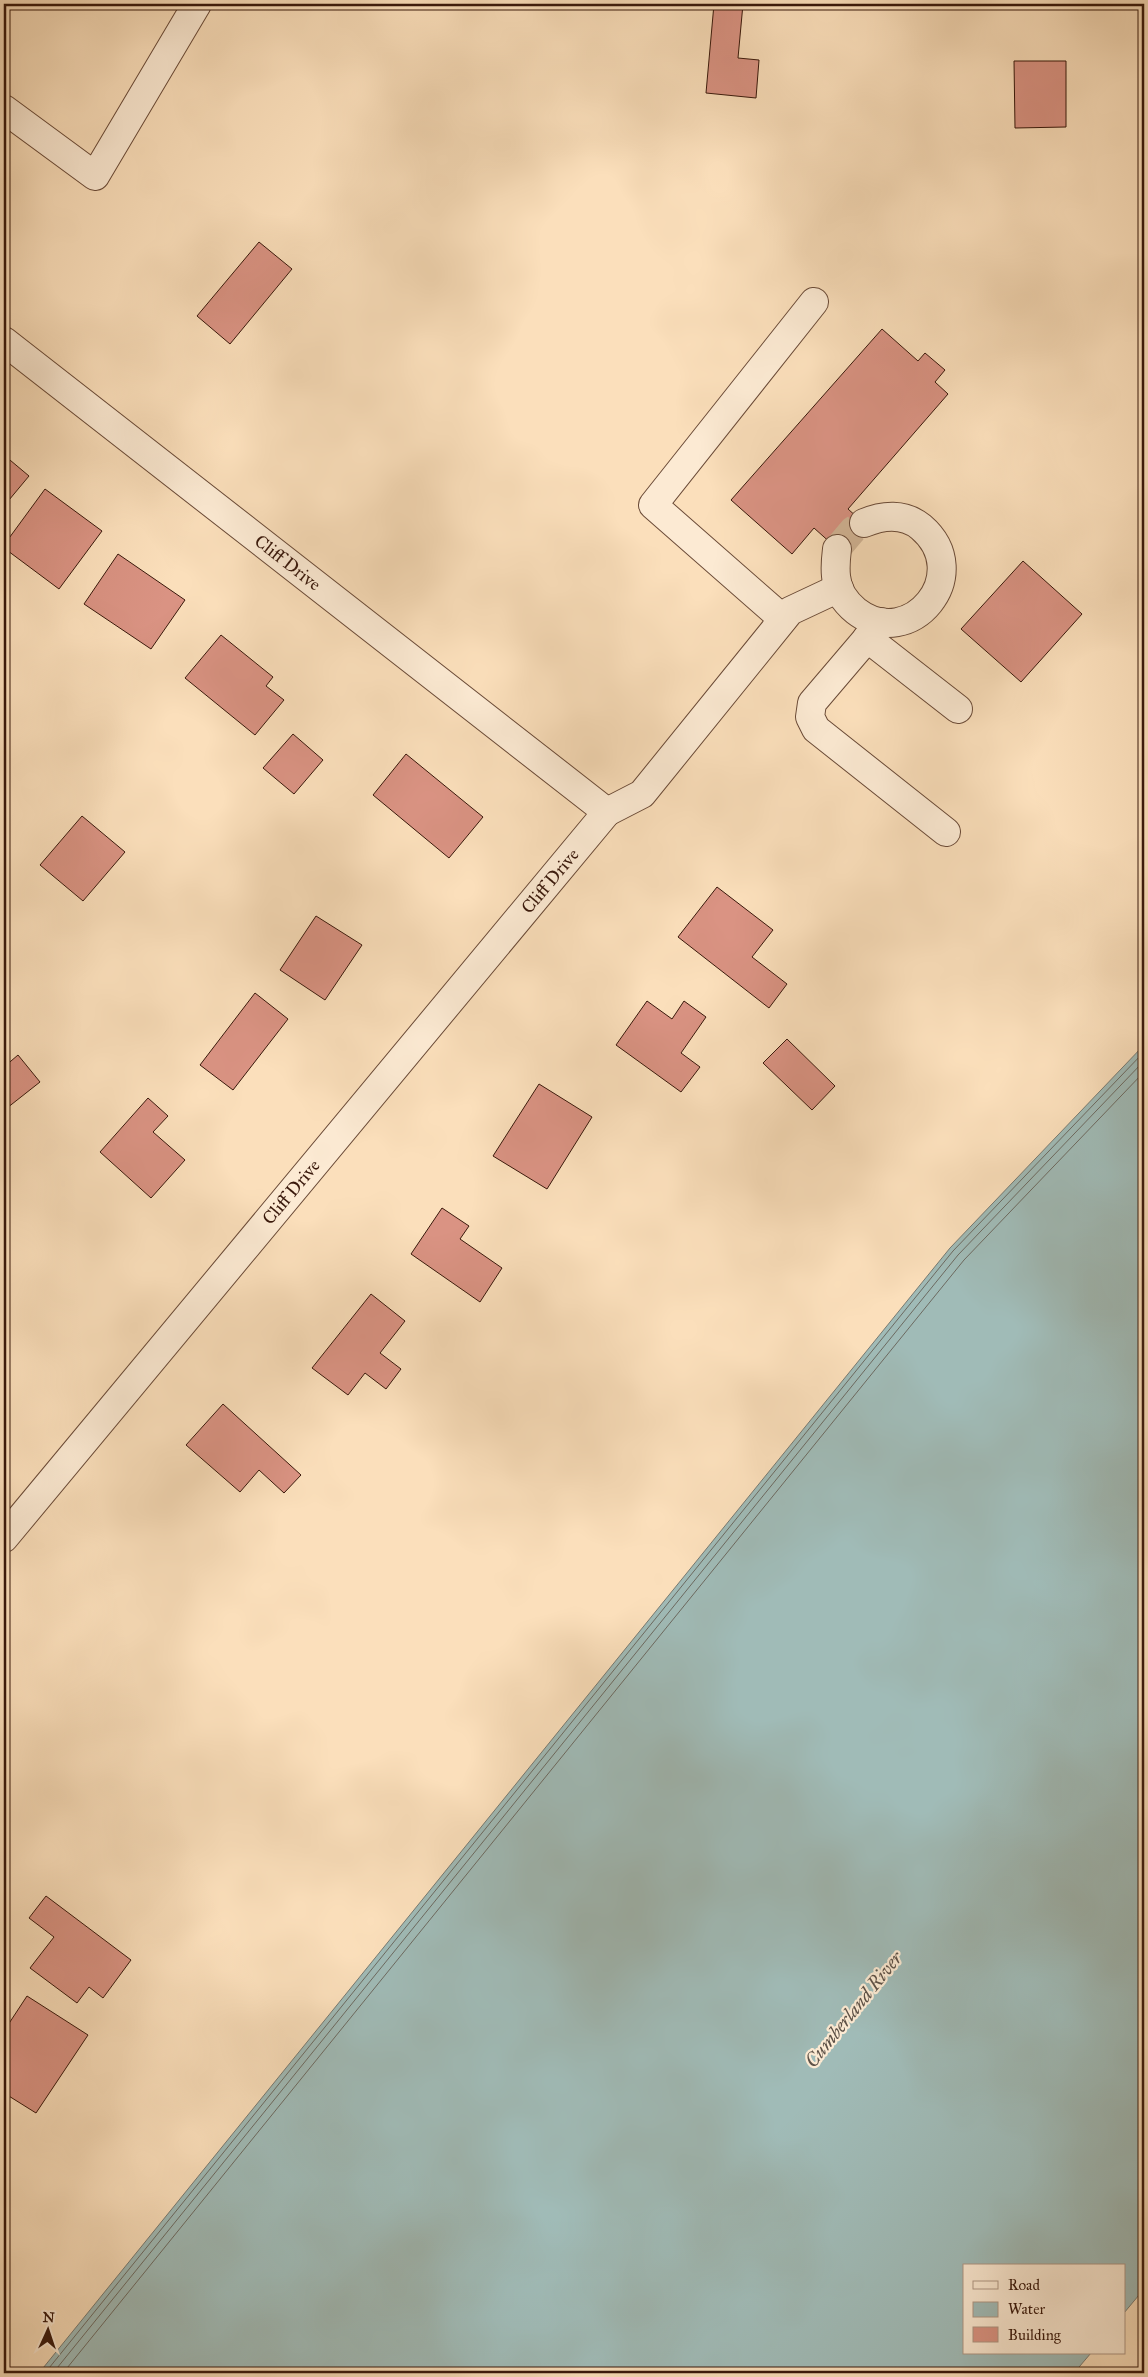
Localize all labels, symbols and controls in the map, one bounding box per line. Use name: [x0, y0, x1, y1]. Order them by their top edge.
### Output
street label: Cliff Drive: [250, 530, 325, 595]
street label: Cliff Drive: [516, 844, 584, 918]
street label: Cliff Drive: [257, 1155, 325, 1229]
water label: Cumberland River: [800, 1946, 908, 2072]
legend: [963, 2264, 1126, 2354]
text: Road: [1008, 2276, 1040, 2294]
text: Water: [1008, 2300, 1045, 2318]
north arrow: [22, 2304, 72, 2354]
text: N: [42, 2309, 55, 2326]
text: Building: [1008, 2326, 1062, 2344]

